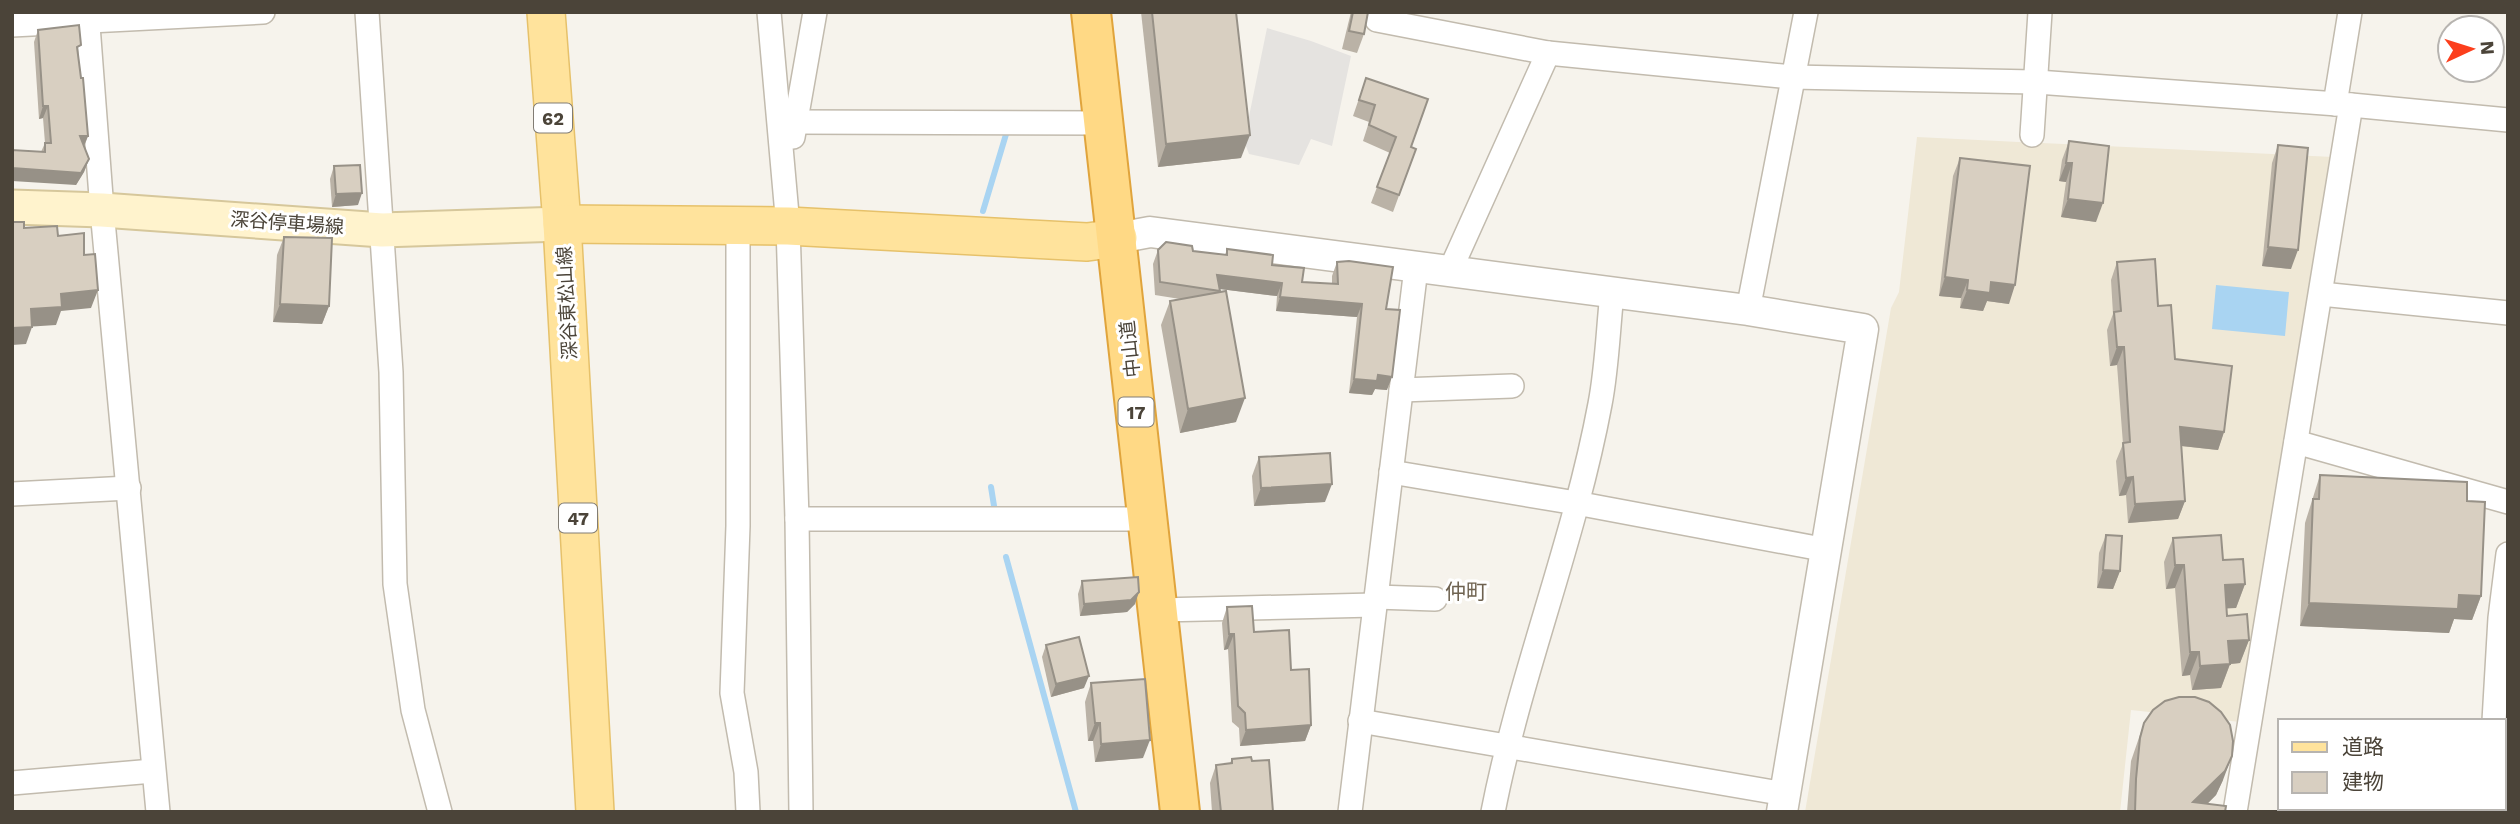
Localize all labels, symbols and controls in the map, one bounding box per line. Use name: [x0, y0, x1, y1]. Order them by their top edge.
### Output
north arrow: [2436, 14, 2506, 84]
text: N: [2475, 40, 2499, 56]
road number: 62: [534, 104, 572, 132]
street label: 深谷停車場線: [229, 208, 345, 238]
street label: 深谷東松山線: [553, 245, 581, 361]
street label: 中山道: [1116, 319, 1144, 379]
road number: 17: [1118, 398, 1154, 426]
road number: 47: [559, 504, 597, 532]
district label: 仲町: [1445, 579, 1487, 604]
legend: [2278, 719, 2506, 810]
text: 道路: [2342, 734, 2384, 759]
text: 建物: [2342, 769, 2384, 794]

